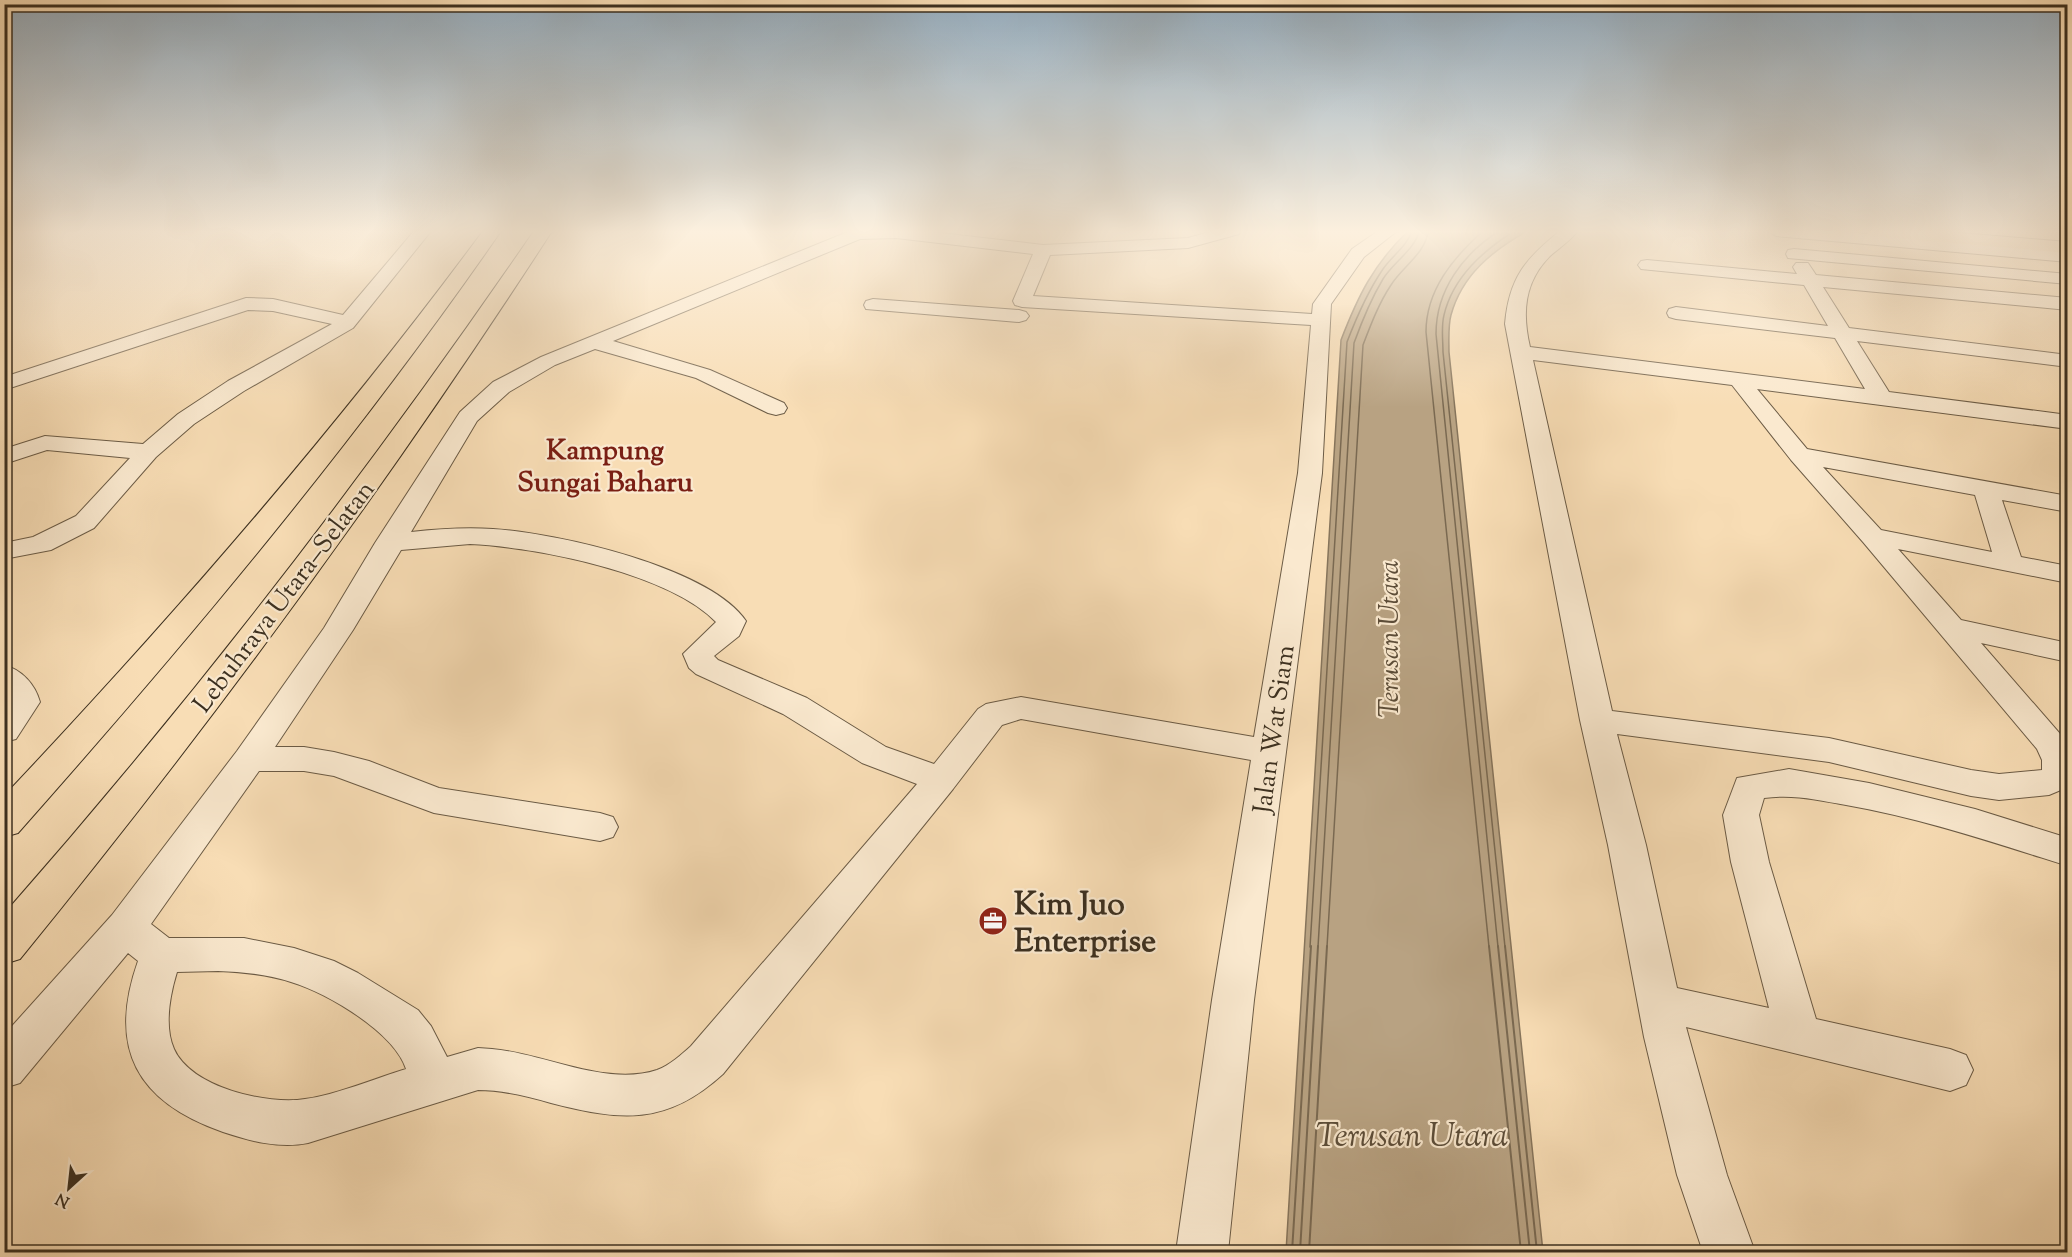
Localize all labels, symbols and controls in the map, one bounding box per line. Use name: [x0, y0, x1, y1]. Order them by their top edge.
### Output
district label: Kampung Sungai Baharu: [517, 432, 694, 504]
street label: Lebuhraya Utara–Selatan: [185, 474, 385, 721]
water label: Terusan Utara: [1372, 560, 1411, 718]
street label: Jalan Wat Siam: [1245, 643, 1306, 818]
place label: Kim Juo Enterprise: [1014, 883, 1156, 966]
office icon: Kim Juo Enterprise: [977, 905, 1009, 937]
water label: Terusan Utara: [1316, 1114, 1508, 1162]
north arrow: [39, 1158, 99, 1218]
text: N: [52, 1186, 74, 1212]

